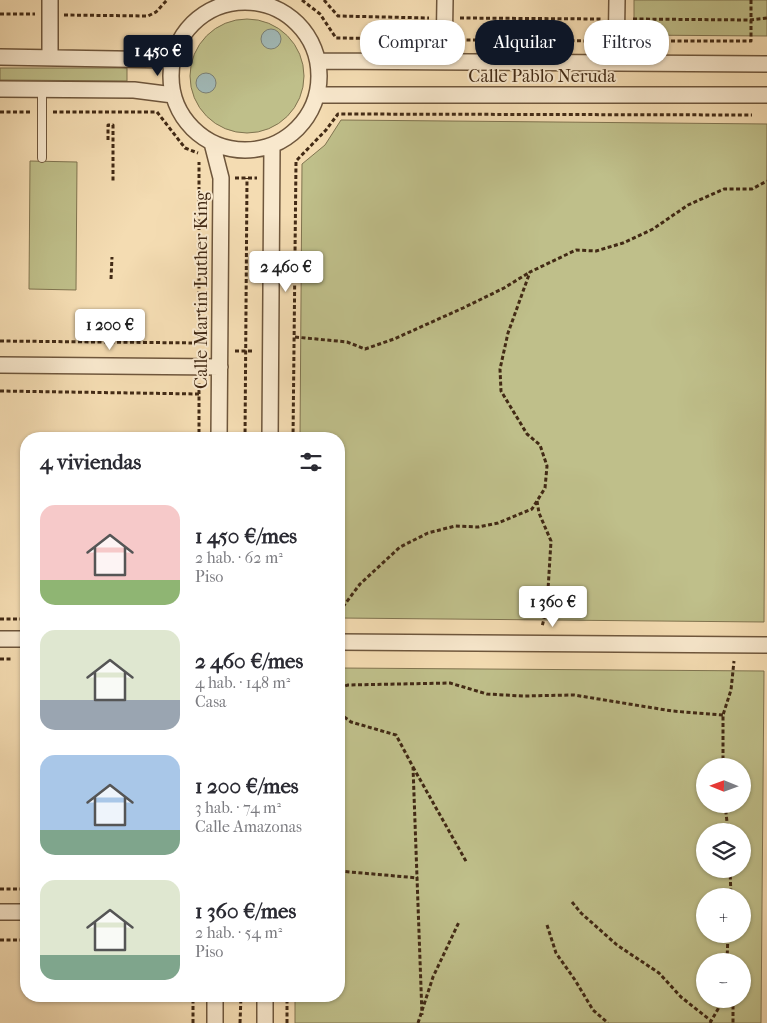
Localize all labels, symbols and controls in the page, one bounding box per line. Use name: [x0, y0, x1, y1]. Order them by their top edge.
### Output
chip: Comprar: [360, 20, 465, 65]
chip: Alquilar: [475, 20, 574, 65]
chip: Filtros: [584, 20, 669, 65]
pin: 1 450 €: [112, 34, 204, 77]
text: 1 450 €: [135, 41, 181, 60]
street label: Calle Pablo Neruda: [468, 66, 616, 87]
street label: Calle Martin Luther King: [191, 191, 212, 389]
pin: 2 460 €: [240, 250, 332, 293]
text: 2 460 €: [260, 257, 312, 276]
pin: 1 200 €: [64, 308, 156, 351]
text: 1 200 €: [86, 315, 134, 334]
icon: filters: [297, 448, 325, 476]
text: 4 viviendas: [40, 450, 141, 474]
text: 1 450 €/mes: [195, 524, 297, 548]
icon: home: [80, 525, 140, 585]
text: 2 hab. · 62 m²: [195, 548, 283, 567]
text: Piso: [195, 567, 223, 586]
pin: 1 360 €: [507, 586, 599, 628]
text: 1 360 €: [530, 592, 576, 611]
text: 2 460 €/mes: [195, 649, 303, 673]
icon: home: [80, 650, 140, 710]
text: 4 hab. · 148 m²: [195, 673, 290, 692]
text: Casa: [195, 692, 226, 711]
north arrow: [696, 758, 751, 812]
map controls: [696, 758, 751, 1008]
text: 1 200 €/mes: [195, 774, 299, 798]
icon: home: [80, 775, 140, 835]
text: 3 hab. · 74 m²: [195, 798, 281, 817]
text: Calle Amazonas: [195, 817, 302, 836]
button: layers: [696, 823, 751, 878]
button: +: [696, 888, 751, 943]
text: 1 360 €/mes: [195, 899, 296, 923]
icon: home: [80, 900, 140, 960]
text: 2 hab. · 54 m²: [195, 923, 282, 942]
text: Piso: [195, 942, 223, 961]
button: −: [696, 953, 751, 1008]

